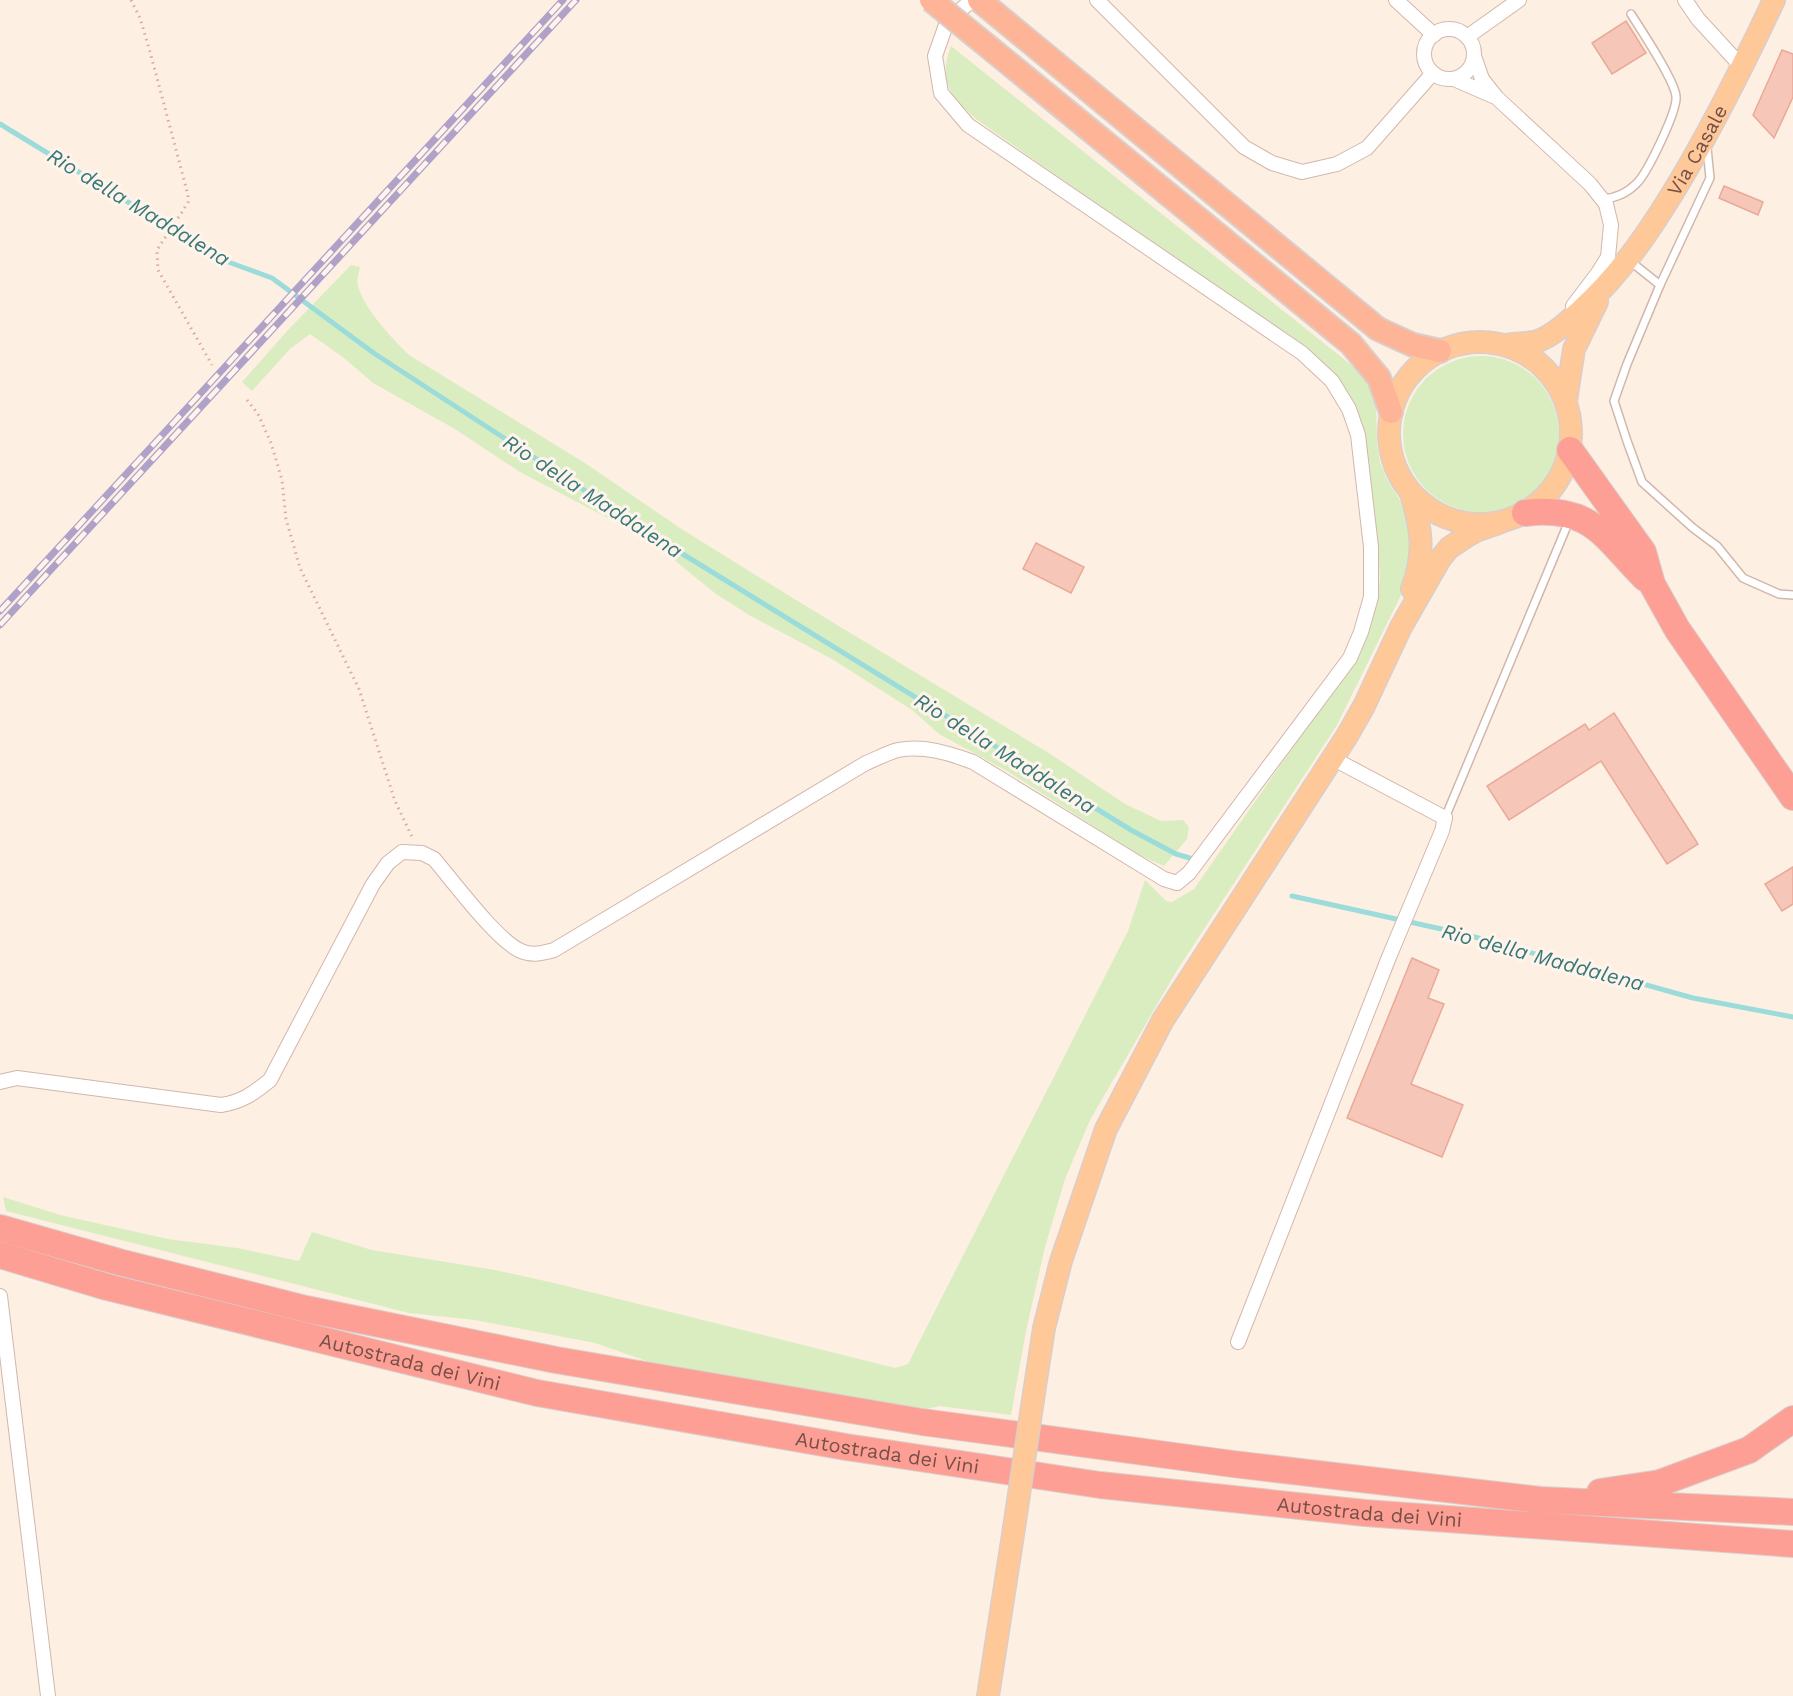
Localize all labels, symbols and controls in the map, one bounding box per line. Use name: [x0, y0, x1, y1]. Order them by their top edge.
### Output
street label: Via Casale: [1662, 101, 1732, 200]
water label: Rio della Maddalena: [43, 143, 235, 271]
water label: Rio della Maddalena: [499, 429, 687, 563]
water label: Rio della Maddalena: [910, 687, 1100, 819]
water label: Rio della Maddalena: [1439, 918, 1647, 996]
street label: Autostrada dei Vini: [317, 1328, 503, 1396]
street label: Autostrada dei Vini: [794, 1426, 981, 1479]
street label: Autostrada dei Vini: [1276, 1492, 1463, 1532]

